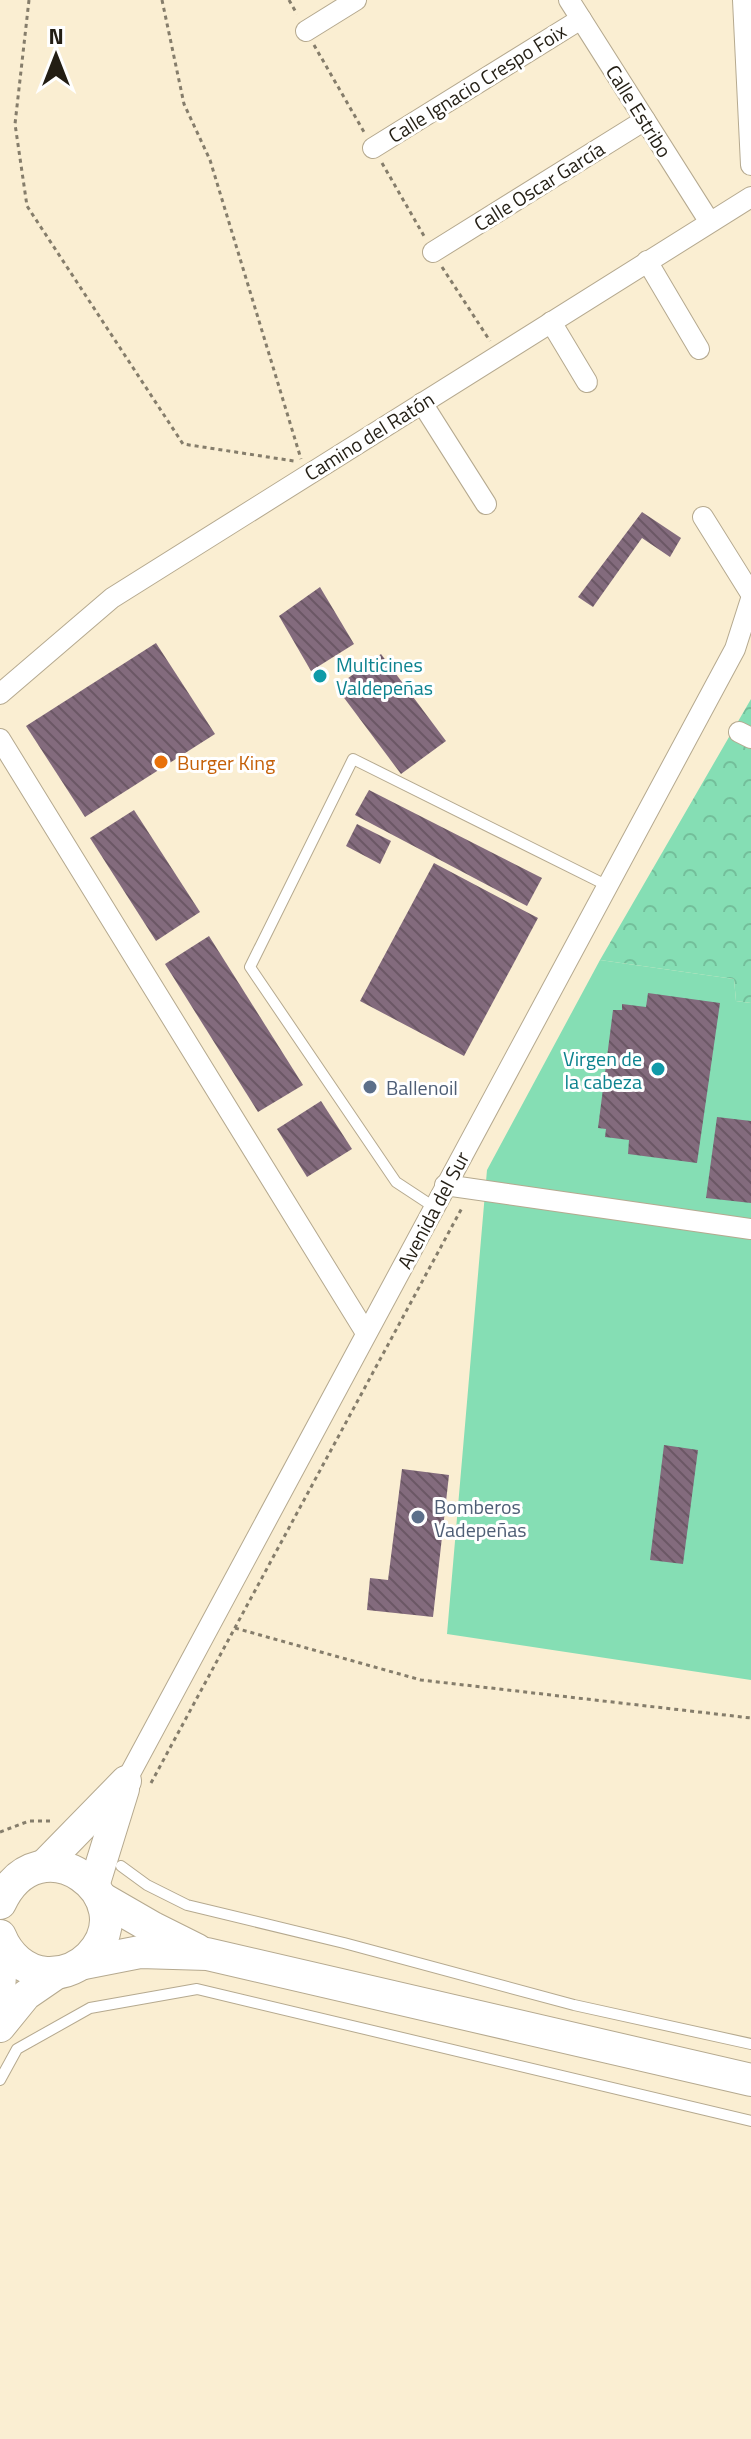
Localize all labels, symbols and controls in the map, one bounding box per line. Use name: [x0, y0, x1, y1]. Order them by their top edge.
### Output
north arrow: [16, 16, 96, 96]
street label: Calle Ignacio Crespo Foix: [382, 16, 572, 150]
text: N: [48, 19, 64, 53]
street label: Calle Estribo: [598, 59, 680, 163]
street label: Calle Oscar García: [467, 133, 611, 239]
street label: Camino del Ratón: [298, 384, 440, 488]
place label: Multicines Valdepeñas: [336, 649, 433, 703]
marker: Multicines Valdepeñas: [311, 667, 329, 685]
place label: Burger King: [177, 747, 275, 778]
marker: Burger King: [152, 753, 170, 771]
place label: Virgen de la cabeza: [563, 1043, 642, 1097]
marker: Virgen de la cabeza: [649, 1060, 667, 1078]
place label: Ballenoil: [386, 1072, 458, 1103]
marker: Ballenoil: [361, 1078, 379, 1096]
street label: Avenida del Sur: [389, 1146, 477, 1274]
place label: Bomberos Vadepeñas: [434, 1491, 527, 1545]
marker: Bomberos Vadepeñas: [409, 1508, 427, 1526]

